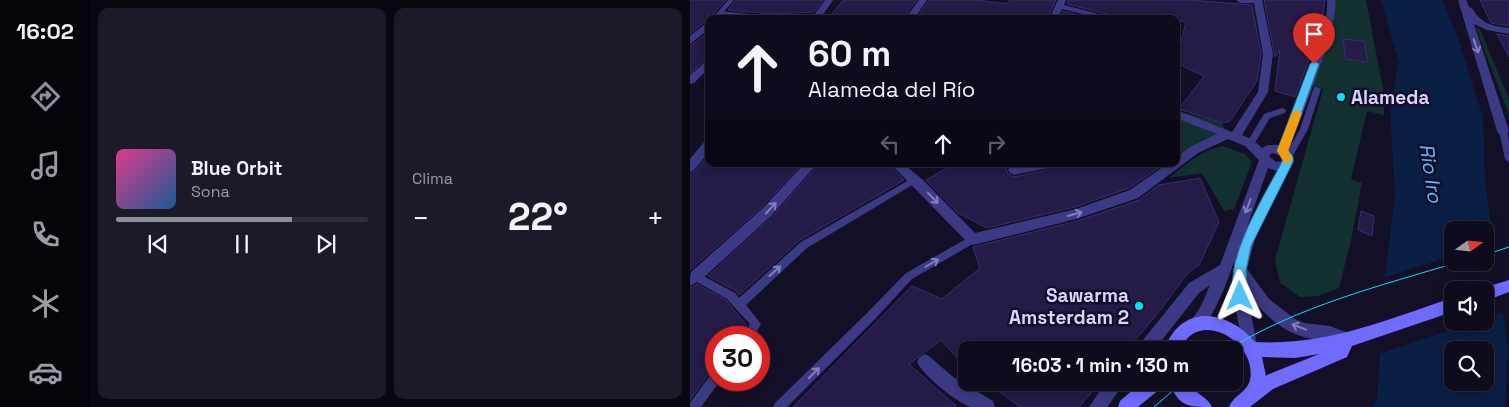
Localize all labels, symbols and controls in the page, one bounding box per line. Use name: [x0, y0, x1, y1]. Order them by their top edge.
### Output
pin: [1293, 13, 1335, 64]
text: 16:02: [16, 17, 74, 45]
icon: arrive: [1300, 20, 1328, 48]
text: 60 m: [808, 32, 891, 76]
icon: ahead: [725, 35, 790, 100]
one-way arrow: [1472, 38, 1481, 53]
text: Alameda del Río: [808, 75, 975, 103]
icon: directions: [28, 79, 63, 114]
place label: Alameda: [1351, 85, 1429, 110]
marker: Alameda: [1335, 91, 1347, 103]
icon: left: [876, 130, 904, 158]
icon: ahead: [929, 130, 957, 158]
icon: right: [982, 130, 1010, 158]
water label: Rio Iro: [1414, 142, 1449, 205]
icon: music: [28, 148, 63, 183]
text: Blue Orbit: [191, 156, 282, 181]
text: Clima: [412, 168, 453, 189]
text: Sona: [191, 181, 230, 202]
one-way arrow: [927, 191, 939, 203]
text: 22°: [508, 193, 568, 241]
one-way arrow: [1243, 198, 1252, 213]
text: −: [412, 200, 429, 236]
text: +: [647, 200, 664, 236]
one-way arrow: [765, 201, 777, 214]
one-way arrow: [1067, 208, 1083, 218]
icon: phone: [28, 217, 63, 252]
north arrow: [1444, 221, 1494, 271]
map controls: [1444, 221, 1494, 391]
icon: previous: [144, 230, 172, 258]
icon: pause: [228, 230, 256, 258]
icon: next: [312, 230, 340, 258]
one-way arrow: [925, 257, 939, 267]
one-way arrow: [769, 265, 782, 276]
position arrow: [1213, 269, 1265, 321]
button: sound: [1444, 281, 1494, 331]
place label: Sawarma Amsterdam 2: [1009, 283, 1129, 330]
icon: climate: [28, 286, 63, 321]
marker: Sawarma Amsterdam 2: [1133, 300, 1145, 312]
one-way arrow: [1292, 322, 1307, 332]
speed limit sign: 30: [705, 326, 770, 391]
button: search: [1444, 341, 1494, 391]
text: 16:03 · 1 min · 130 m: [1012, 353, 1189, 378]
icon: car: [28, 355, 63, 390]
one-way arrow: [808, 367, 820, 379]

